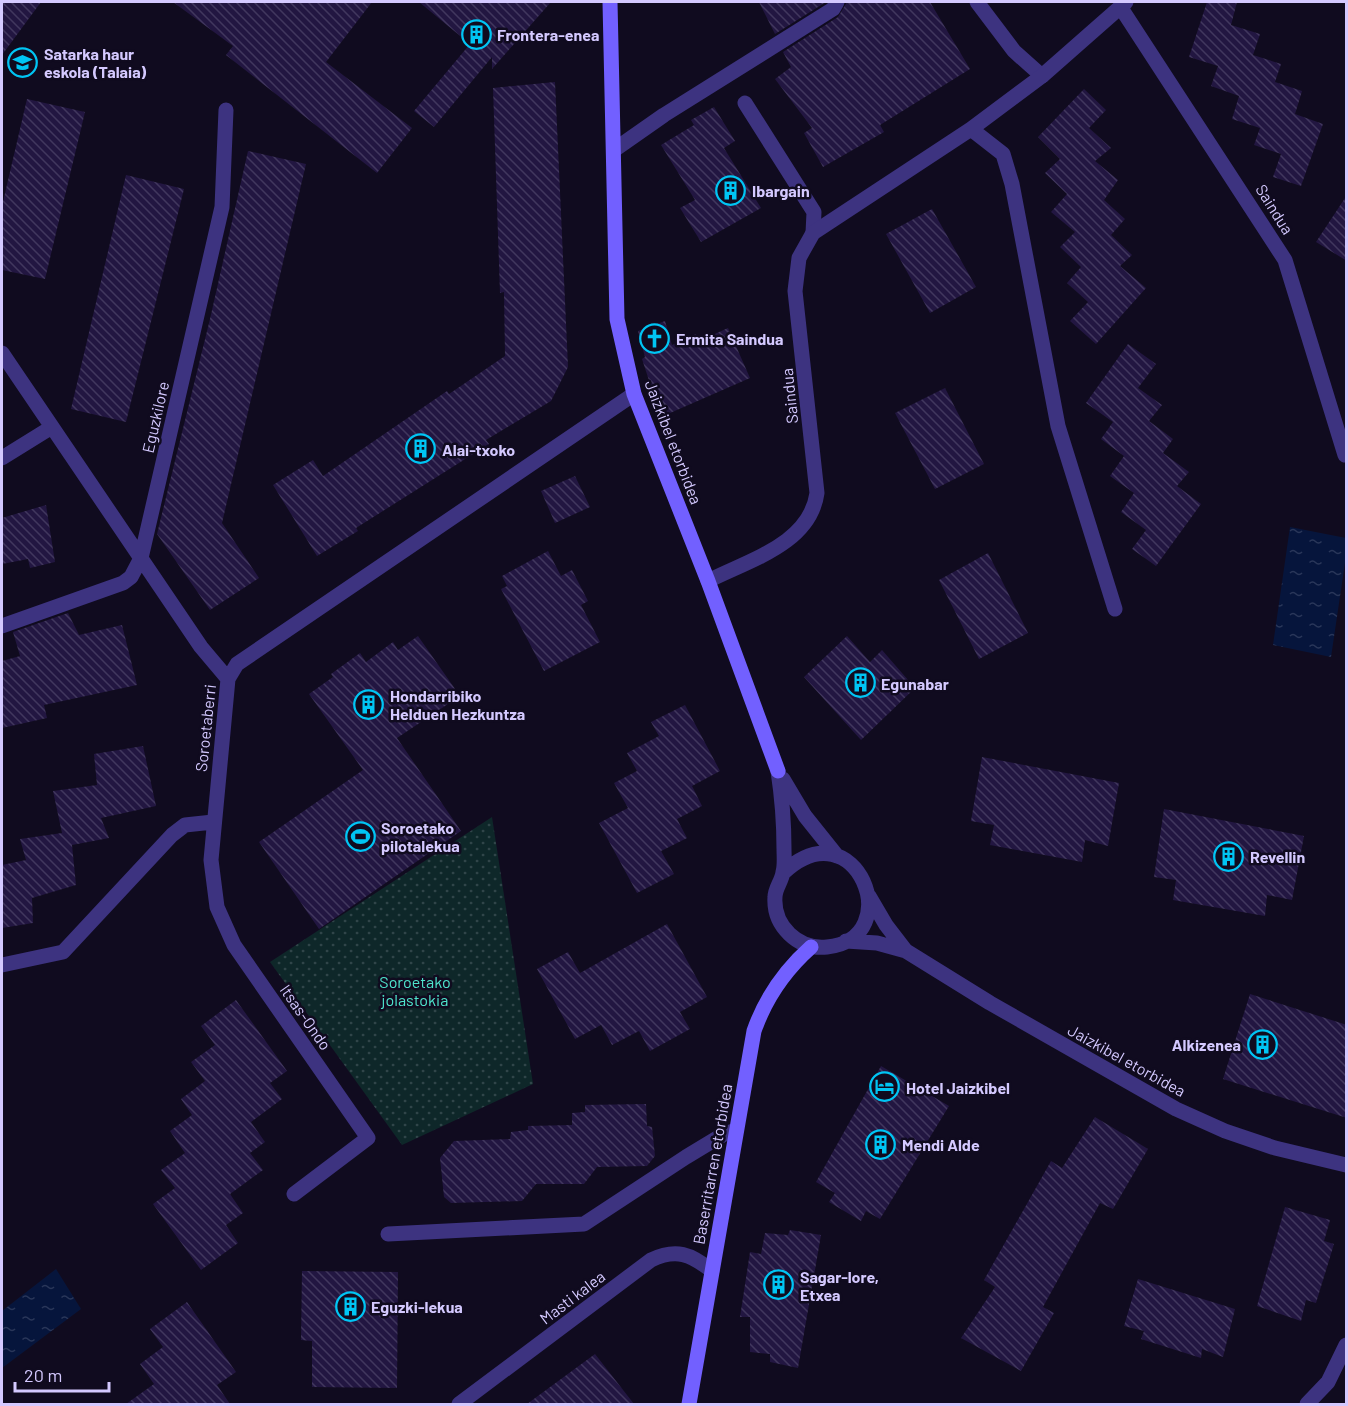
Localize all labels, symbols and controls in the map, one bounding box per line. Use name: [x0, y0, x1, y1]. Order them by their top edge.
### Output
building icon: Frontera-enea: [460, 18, 492, 50]
place label: Frontera-enea: [497, 25, 599, 44]
place label: Satarka haur eskola (Talaia): [44, 44, 147, 81]
school or university icon: Satarka haur eskola (Talaia): [7, 46, 39, 78]
building icon: Ibargain: [715, 174, 747, 206]
street label: Saindua: [1252, 180, 1298, 238]
place label: Ibargain: [752, 181, 810, 200]
church icon: Ermita Saindua: [639, 322, 671, 354]
place label: Ermita Saindua: [676, 329, 784, 348]
street label: Saindua: [777, 367, 801, 425]
street label: Jaizkibel etorbidea: [642, 377, 706, 507]
street label: Eguzkilore: [138, 379, 172, 455]
building icon: Alai-txoko: [405, 433, 437, 465]
place label: Alai-txoko: [442, 440, 515, 459]
building icon: Egunabar: [844, 667, 876, 699]
place label: Egunabar: [881, 674, 949, 693]
street label: Soroetaberri: [191, 683, 219, 773]
place label: Hondarribiko Helduen Hezkuntza: [390, 686, 525, 723]
building icon: Hondarribiko Helduen Hezkuntza: [353, 688, 385, 720]
place label: Soroetako pilotalekua: [381, 818, 460, 855]
sports icon: Soroetako pilotalekua: [344, 820, 376, 852]
building icon: Revellin: [1213, 840, 1245, 872]
place label: Revellin: [1250, 847, 1305, 866]
park label: Soroetako jolastokia: [379, 972, 451, 1009]
street label: Itsas-Ondo: [276, 981, 336, 1053]
street label: Jaizkibel etorbidea: [1065, 1020, 1189, 1100]
building icon: Alkizenea: [1246, 1028, 1278, 1060]
place label: Alkizenea: [1172, 1035, 1241, 1054]
hotel icon: Hotel Jaizkibel: [869, 1071, 901, 1103]
place label: Hotel Jaizkibel: [906, 1078, 1010, 1097]
street label: Baserritarren etorbidea: [689, 1082, 735, 1246]
building icon: Mendi Alde: [865, 1128, 897, 1160]
place label: Mendi Alde: [902, 1135, 980, 1154]
street label: Masti kalea: [536, 1266, 608, 1328]
place label: Sagar-lore, Etxea: [800, 1267, 879, 1304]
building icon: Sagar-lore, Etxea: [763, 1269, 795, 1301]
building icon: Eguzki-lekua: [334, 1290, 366, 1322]
place label: Eguzki-lekua: [371, 1297, 463, 1316]
scale bar: [15, 1355, 110, 1393]
text: 20 m: [24, 1364, 62, 1386]

